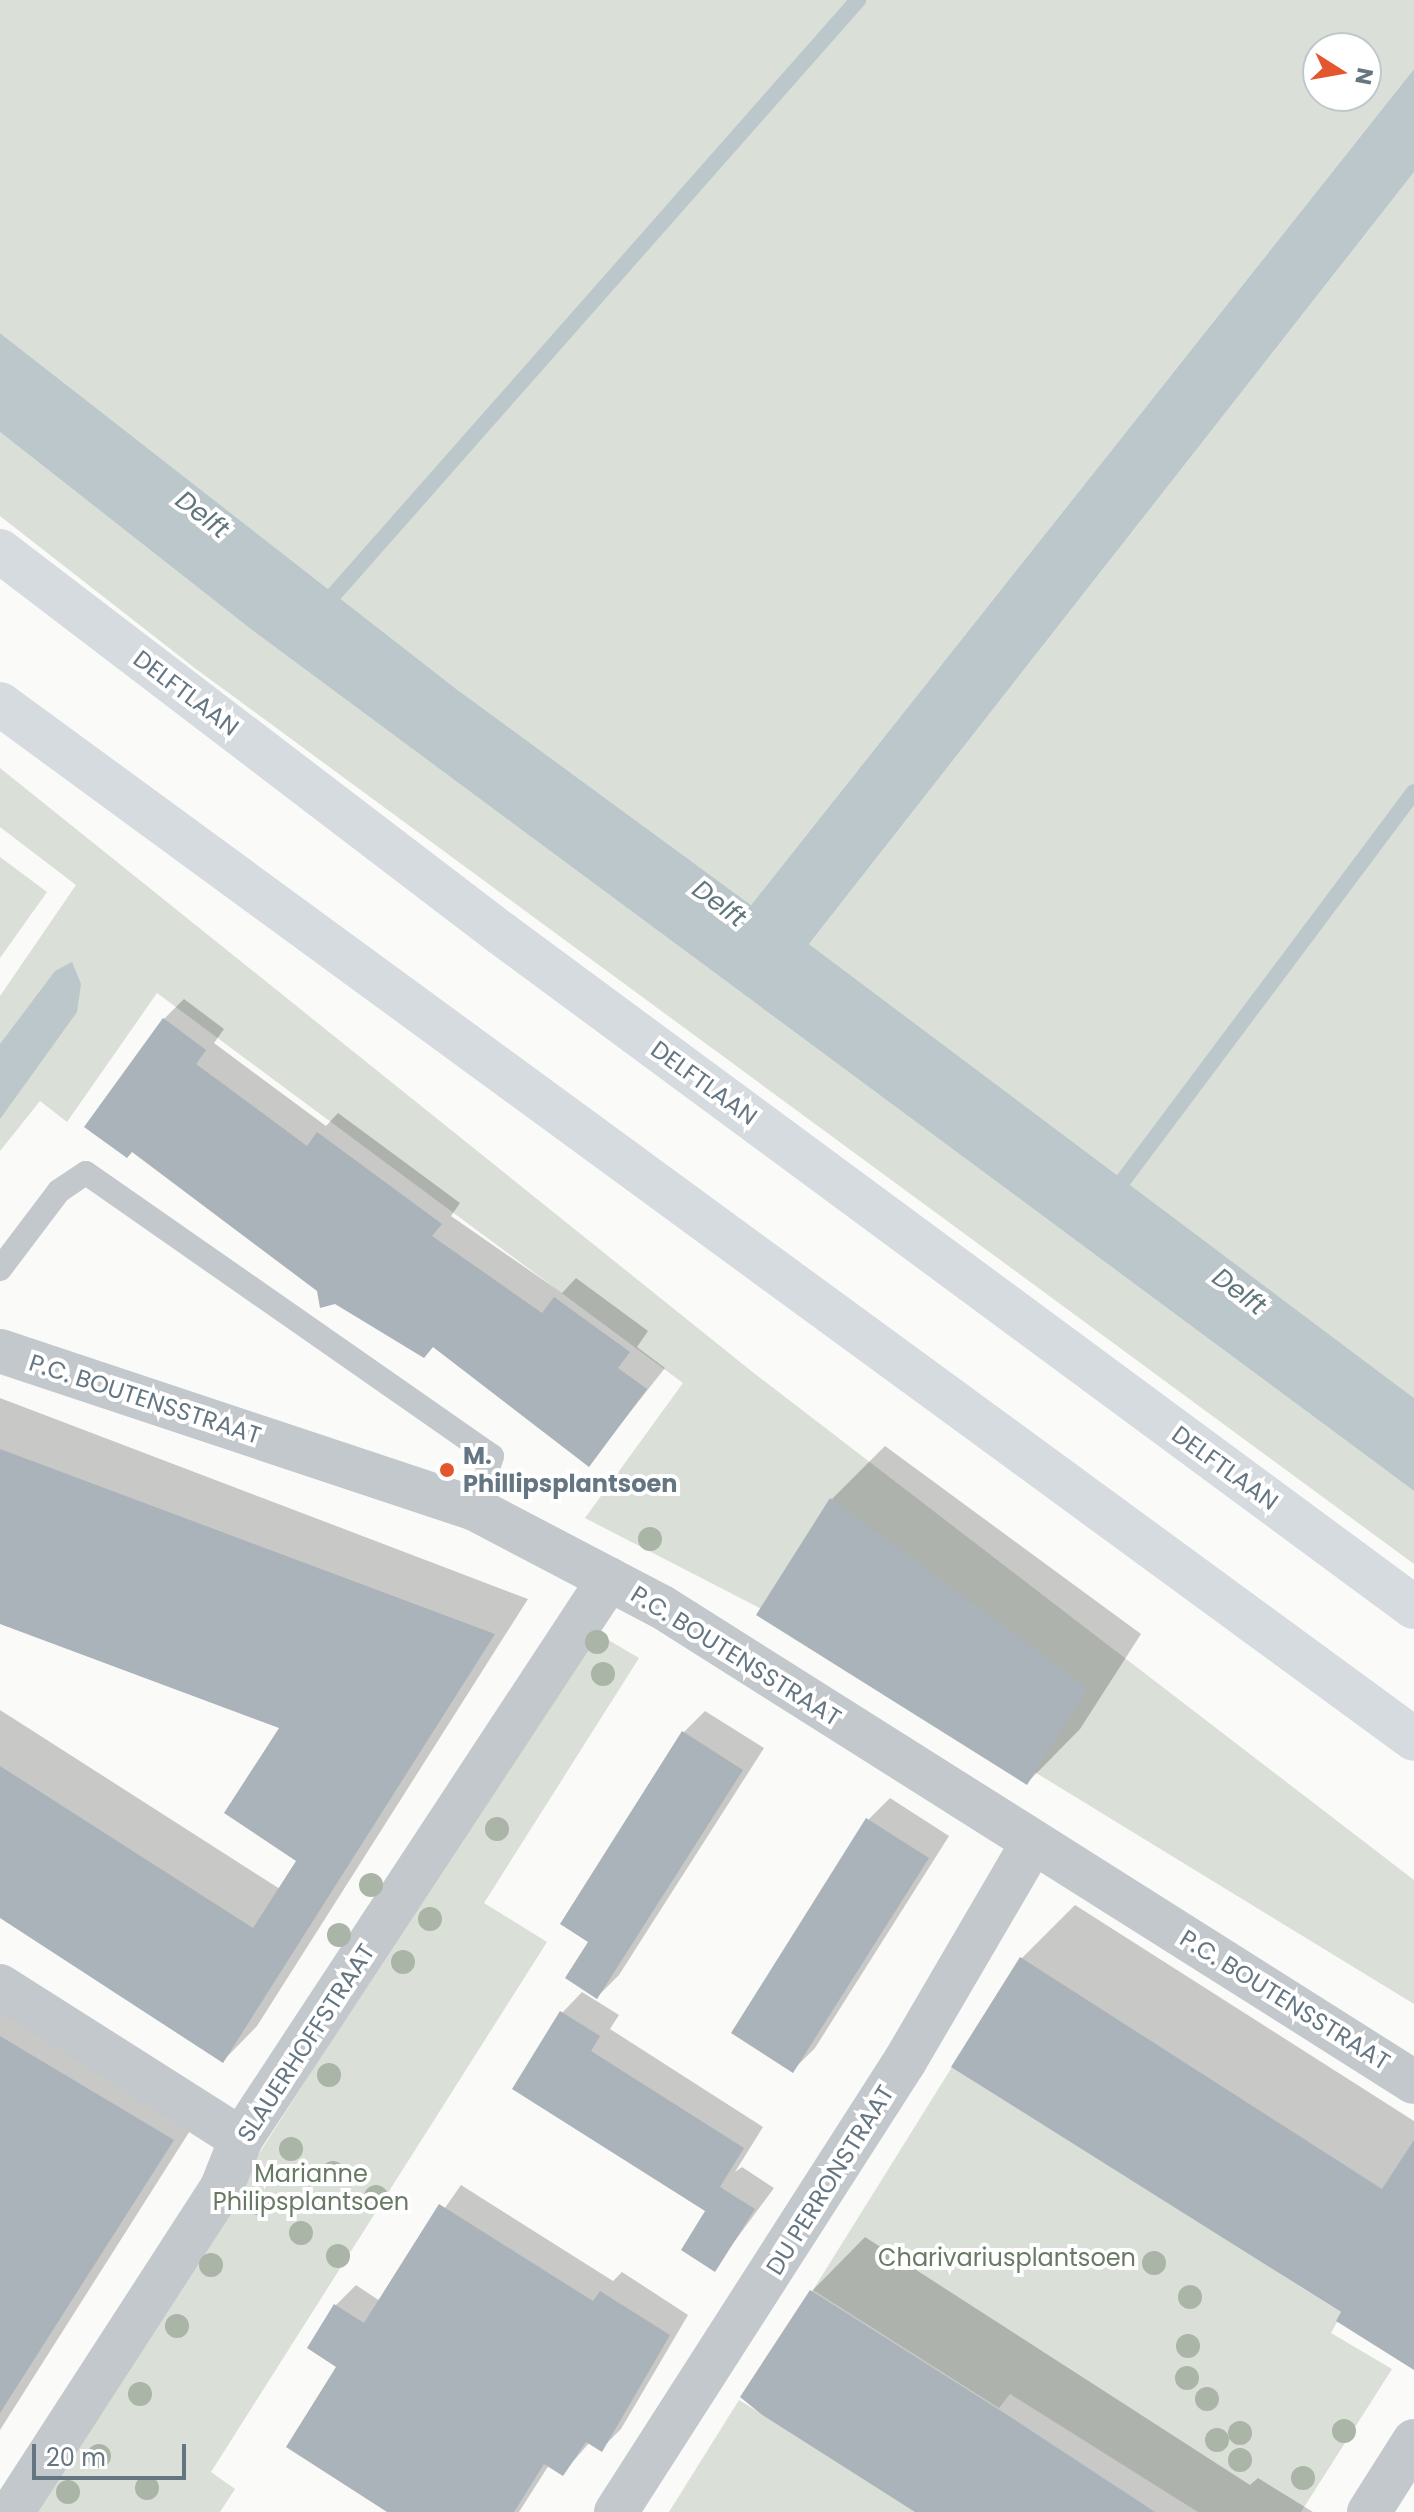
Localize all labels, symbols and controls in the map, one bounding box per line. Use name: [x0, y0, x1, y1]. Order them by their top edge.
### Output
north arrow: [1302, 32, 1382, 112]
text: N: [1347, 65, 1381, 87]
water label: Delft: [169, 485, 235, 545]
street label: DELFTLAAN: [128, 644, 244, 742]
water label: Delft: [686, 874, 752, 934]
street label: DELFTLAAN: [645, 1035, 763, 1131]
water label: Delft: [1206, 1262, 1272, 1322]
street label: P.C. BOUTENSSTRAAT: [25, 1348, 265, 1450]
street label: DELFTLAAN: [1166, 1420, 1284, 1516]
place label: M. Phillipsplantsoen: [463, 1442, 677, 1498]
marker: M. Phillipsplantsoen: [438, 1461, 456, 1479]
street label: P.C. BOUTENSSTRAAT: [626, 1580, 846, 1732]
street label: P.C. BOUTENSSTRAAT: [1175, 1924, 1395, 2076]
street label: SLAUERHOFFSTRAAT: [231, 1939, 381, 2147]
street label: DU PERRONSTRAAT: [760, 2080, 900, 2280]
park label: Marianne Philipsplantsoen: [213, 2160, 409, 2216]
park label: Charivariusplantsoen: [878, 2244, 1136, 2272]
scale bar: [36, 2428, 190, 2478]
text: 20 m: [46, 2441, 106, 2474]

